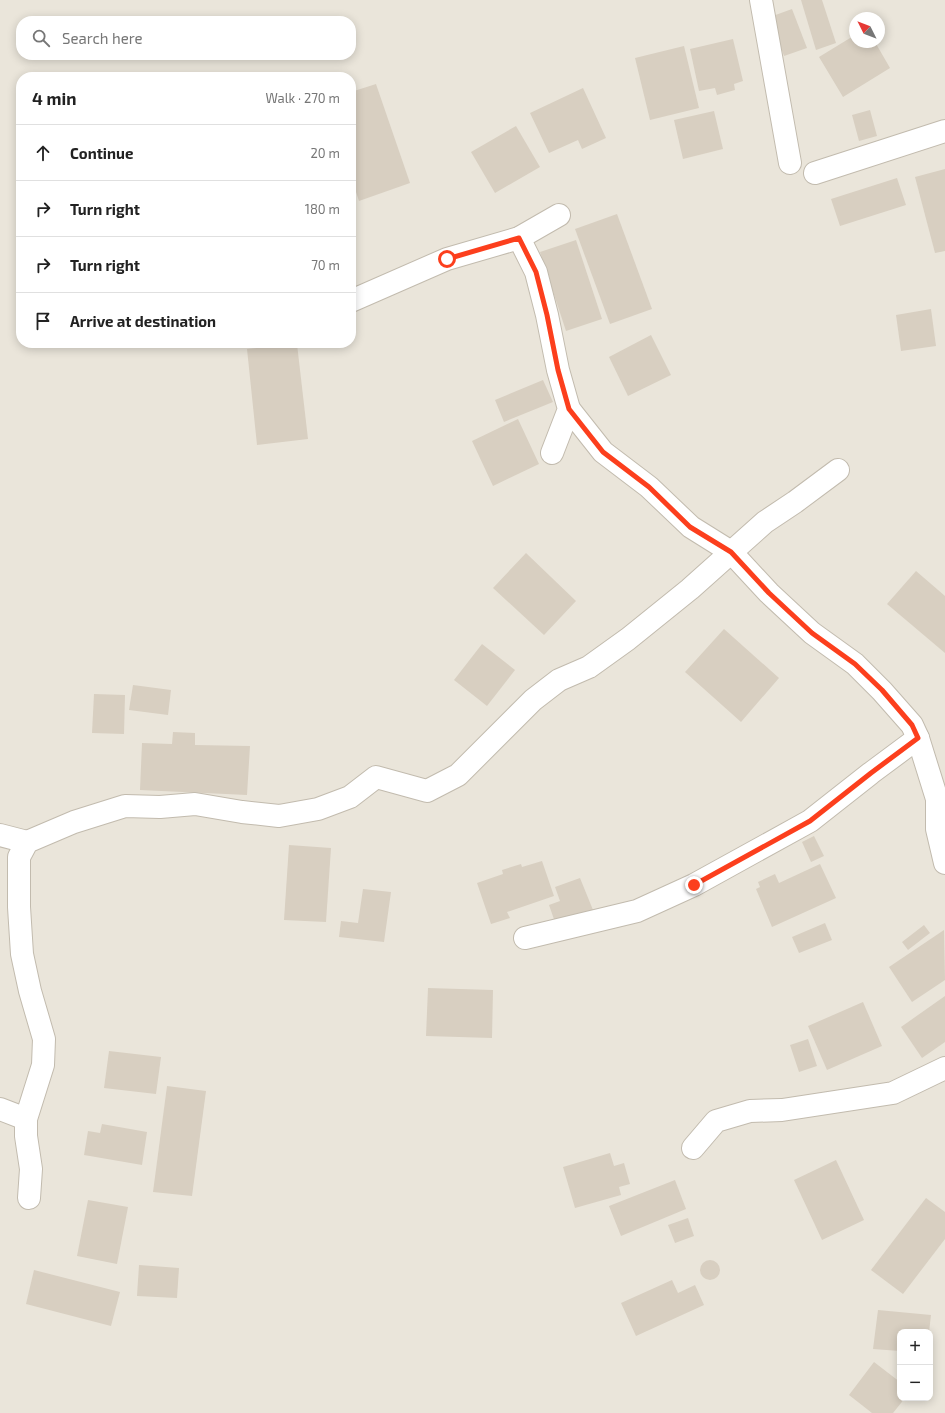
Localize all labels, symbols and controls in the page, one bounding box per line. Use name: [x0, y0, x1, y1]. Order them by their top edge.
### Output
north arrow: [849, 12, 885, 48]
search box: [16, 16, 356, 60]
icon: search: [30, 27, 52, 49]
text: Search here: [62, 29, 143, 47]
text: 4 min: [32, 88, 76, 108]
text: Walk · 270 m: [265, 90, 340, 106]
icon: ahead: [32, 142, 54, 164]
text: Continue: [70, 144, 133, 162]
text: 20 m: [311, 145, 340, 161]
icon: right: [32, 198, 54, 220]
text: Turn right: [70, 200, 140, 218]
text: 180 m: [305, 201, 340, 217]
route start: [438, 250, 456, 268]
icon: right: [32, 254, 54, 276]
text: Turn right: [70, 256, 140, 274]
text: 70 m: [311, 257, 340, 273]
icon: arrive: [32, 310, 54, 332]
text: Arrive at destination: [70, 312, 216, 330]
route end: [685, 876, 703, 894]
map controls: [897, 1329, 933, 1401]
button: +: [897, 1329, 933, 1365]
button: −: [897, 1365, 933, 1401]

